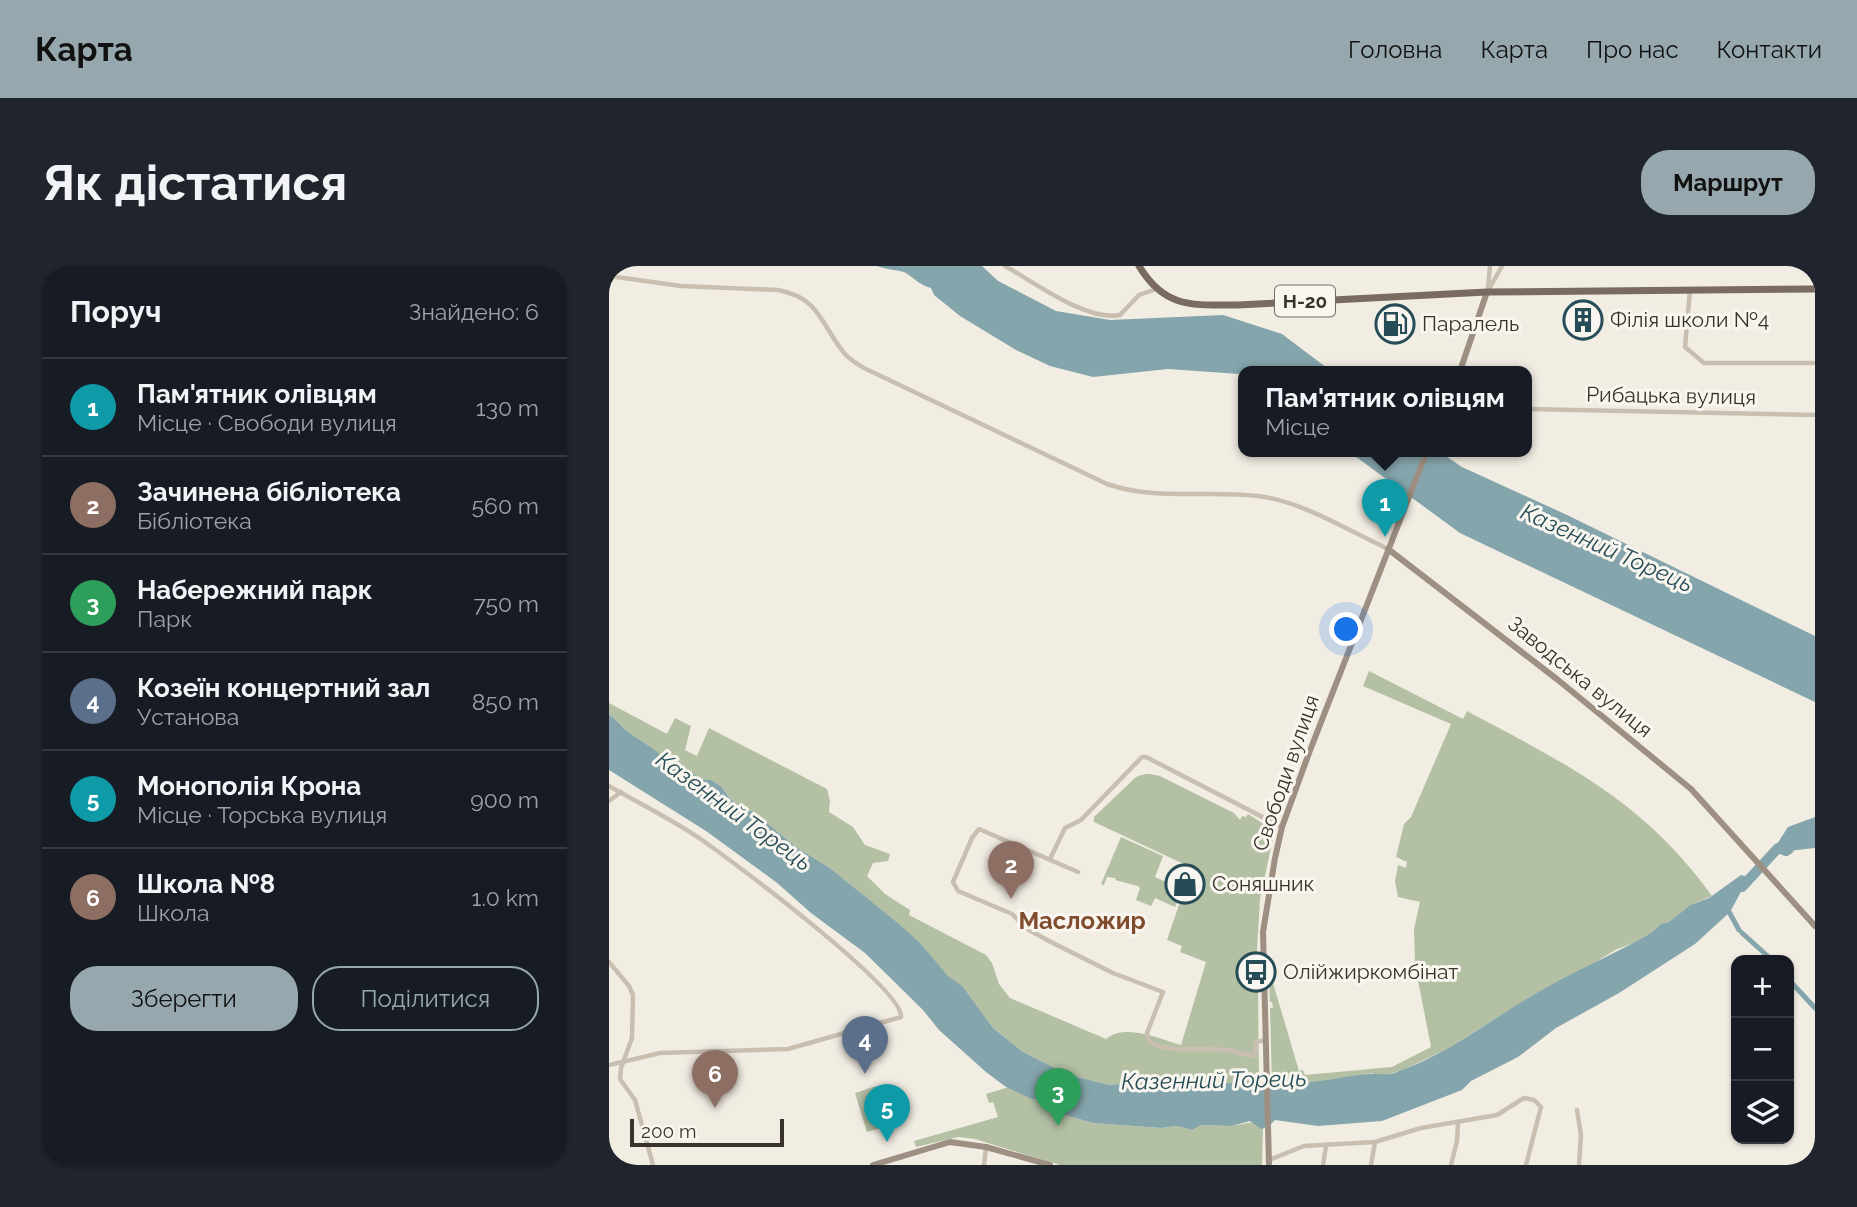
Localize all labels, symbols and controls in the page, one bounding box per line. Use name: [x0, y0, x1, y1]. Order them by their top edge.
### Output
text: Карта: [35, 30, 133, 69]
text: Головна: [1348, 35, 1442, 64]
text: Карта: [1480, 35, 1548, 64]
text: Про нас: [1586, 35, 1679, 64]
text: Контакти: [1717, 35, 1822, 64]
button: Маршрут: [1641, 150, 1815, 215]
text: Як дістатися: [42, 154, 347, 211]
road number: Н-20: [1275, 286, 1335, 316]
text: Поруч: [70, 294, 161, 329]
text: Знайдено: 6: [409, 298, 539, 325]
building icon: Філія школи №4: [1562, 299, 1604, 341]
fuel station icon: Паралель: [1374, 303, 1416, 345]
place label: Філія школи №4: [1610, 307, 1769, 332]
place label: Паралель: [1422, 311, 1519, 336]
popup: [1238, 366, 1532, 457]
text: Пам'ятник олівцям: [137, 379, 377, 409]
street label: Рибацька вулиця: [1586, 382, 1756, 409]
text: Пам'ятник олівцям: [1265, 383, 1505, 413]
text: 1: [87, 394, 99, 421]
text: 130 m: [476, 394, 539, 421]
text: Місце · Свободи вулиця: [137, 409, 397, 436]
text: Місце: [1265, 413, 1330, 440]
text: Зачинена бібліотека: [137, 477, 401, 507]
pin: 1: [1362, 479, 1408, 537]
text: 2: [87, 492, 99, 519]
text: 560 m: [472, 492, 539, 519]
water label: Казенний Торець: [1517, 497, 1698, 598]
text: Бібліотека: [137, 507, 252, 534]
text: Набережний парк: [137, 575, 373, 605]
text: 3: [87, 590, 99, 617]
text: 750 m: [473, 590, 539, 617]
text: Парк: [137, 605, 192, 632]
street label: Заводська вулиця: [1503, 611, 1657, 742]
your location: [1329, 612, 1363, 646]
text: Козеїн концертний зал: [137, 673, 430, 703]
text: 4: [86, 688, 100, 715]
text: 850 m: [472, 688, 539, 715]
street label: Свободи вулиця: [1247, 691, 1324, 854]
text: Установа: [137, 703, 239, 730]
water label: Казенний Торець: [651, 745, 817, 876]
text: Монополія Крона: [137, 771, 361, 801]
text: 5: [87, 786, 99, 813]
text: 900 m: [470, 786, 539, 813]
text: Місце · Торська вулиця: [137, 801, 387, 828]
pin: 2: [988, 841, 1034, 899]
shop icon: Соняшник: [1164, 863, 1206, 905]
text: Школа №8: [137, 869, 275, 899]
place label: Соняшник: [1212, 871, 1314, 896]
text: 6: [86, 884, 100, 911]
text: 1.0 km: [472, 884, 539, 911]
text: Школа: [137, 899, 210, 926]
district label: Масложир: [1018, 906, 1146, 935]
bus stop icon: Олійжиркомбінат: [1235, 951, 1277, 993]
map controls: [1731, 955, 1794, 1144]
button: +: [1731, 955, 1794, 1018]
place label: Олійжиркомбінат: [1283, 959, 1458, 984]
button: Зберегти: [70, 966, 298, 1031]
button: Поділитися: [312, 966, 539, 1031]
pin: 4: [842, 1016, 888, 1074]
button: −: [1731, 1018, 1794, 1081]
pin: 6: [692, 1050, 738, 1108]
water label: Казенний Торець: [1121, 1064, 1307, 1095]
pin: 3: [1035, 1068, 1081, 1126]
button: layers: [1731, 1081, 1794, 1144]
pin: 5: [864, 1084, 910, 1142]
scale bar: [630, 1116, 784, 1148]
text: 200 m: [641, 1120, 696, 1142]

